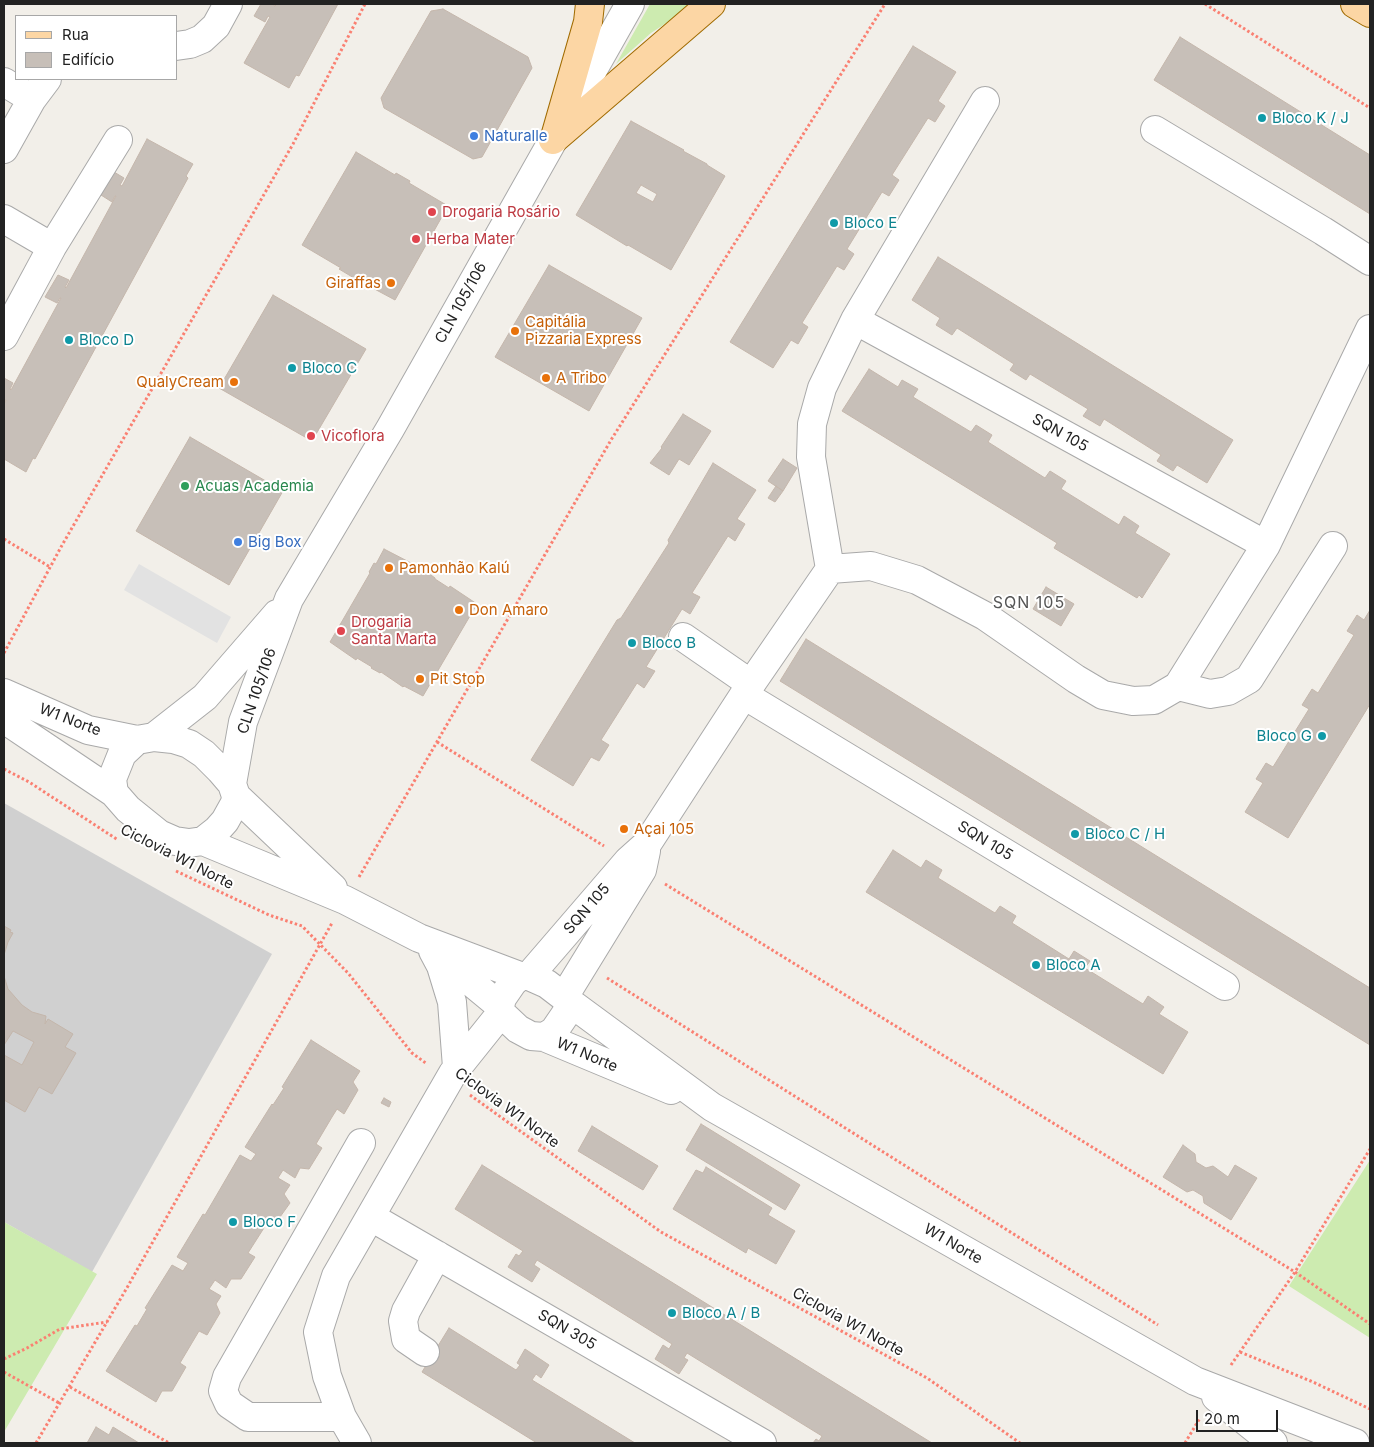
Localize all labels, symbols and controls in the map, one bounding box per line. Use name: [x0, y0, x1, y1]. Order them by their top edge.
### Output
legend: [15, 15, 178, 80]
text: Rua: [62, 25, 89, 44]
text: Edifício: [62, 50, 114, 69]
place label: Bloco K / J: [1272, 109, 1349, 127]
marker: Bloco K / J: [1256, 112, 1268, 124]
place label: Naturalle: [484, 127, 548, 145]
marker: Naturalle: [468, 130, 480, 142]
place label: Drogaria Rosário: [442, 203, 560, 221]
marker: Drogaria Rosário: [426, 206, 438, 218]
place label: Bloco E: [844, 214, 897, 232]
marker: Bloco E: [828, 217, 840, 229]
place label: Herba Mater: [426, 230, 515, 248]
marker: Herba Mater: [410, 233, 422, 245]
street label: CLN 105/106: [431, 259, 491, 347]
place label: Giraffas: [325, 274, 381, 292]
marker: Giraffas: [385, 277, 397, 289]
place label: Capitália Pizzaria Express: [525, 313, 642, 348]
marker: Capitália Pizzaria Express: [509, 325, 521, 337]
place label: Bloco D: [79, 331, 134, 349]
marker: Bloco D: [63, 334, 75, 346]
place label: Bloco C: [302, 359, 357, 377]
marker: Bloco C: [286, 362, 298, 374]
place label: A Tribo: [556, 369, 607, 387]
marker: A Tribo: [540, 372, 552, 384]
place label: QualyCream: [136, 373, 224, 391]
marker: QualyCream: [228, 376, 240, 388]
street label: SQN 105: [1029, 410, 1091, 456]
place label: Vicoflora: [321, 427, 385, 445]
marker: Vicoflora: [305, 430, 317, 442]
place label: Acuas Academia: [195, 477, 314, 495]
marker: Acuas Academia: [179, 480, 191, 492]
place label: Big Box: [248, 533, 302, 551]
marker: Big Box: [232, 536, 244, 548]
place label: Pamonhão Kalú: [399, 559, 510, 577]
marker: Pamonhão Kalú: [383, 562, 395, 574]
district label: SQN 105: [992, 593, 1066, 613]
place label: Don Amaro: [469, 601, 548, 619]
marker: Don Amaro: [453, 604, 465, 616]
place label: Drogaria Santa Marta: [351, 613, 437, 648]
marker: Drogaria Santa Marta: [335, 625, 347, 637]
place label: Bloco B: [642, 634, 696, 652]
marker: Bloco B: [626, 637, 638, 649]
street label: CLN 105/106: [234, 646, 280, 736]
place label: Pit Stop: [430, 670, 485, 688]
marker: Pit Stop: [414, 673, 426, 685]
street label: W1 Norte: [37, 700, 103, 740]
place label: Bloco G: [1257, 727, 1312, 745]
marker: Bloco G: [1316, 730, 1328, 742]
street label: SQN 105: [954, 818, 1016, 864]
place label: Açai 105: [634, 820, 694, 838]
street label: Ciclovia W1 Norte: [117, 821, 237, 893]
marker: Açai 105: [618, 823, 630, 835]
place label: Bloco C / H: [1085, 825, 1165, 843]
marker: Bloco C / H: [1069, 828, 1081, 840]
street label: SQN 105: [560, 880, 614, 938]
place label: Bloco A: [1046, 956, 1101, 974]
marker: Bloco A: [1030, 959, 1042, 971]
street label: W1 Norte: [554, 1034, 620, 1076]
street label: Ciclovia W1 Norte: [451, 1064, 563, 1152]
place label: Bloco F: [243, 1213, 296, 1231]
marker: Bloco F: [227, 1216, 239, 1228]
street label: W1 Norte: [920, 1220, 986, 1268]
street label: Ciclovia W1 Norte: [789, 1284, 907, 1360]
place label: Bloco A / B: [682, 1304, 760, 1322]
street label: SQN 305: [535, 1306, 599, 1354]
marker: Bloco A / B: [666, 1307, 678, 1319]
scale bar: [1199, 1400, 1282, 1432]
text: 20 m: [1204, 1409, 1240, 1428]

